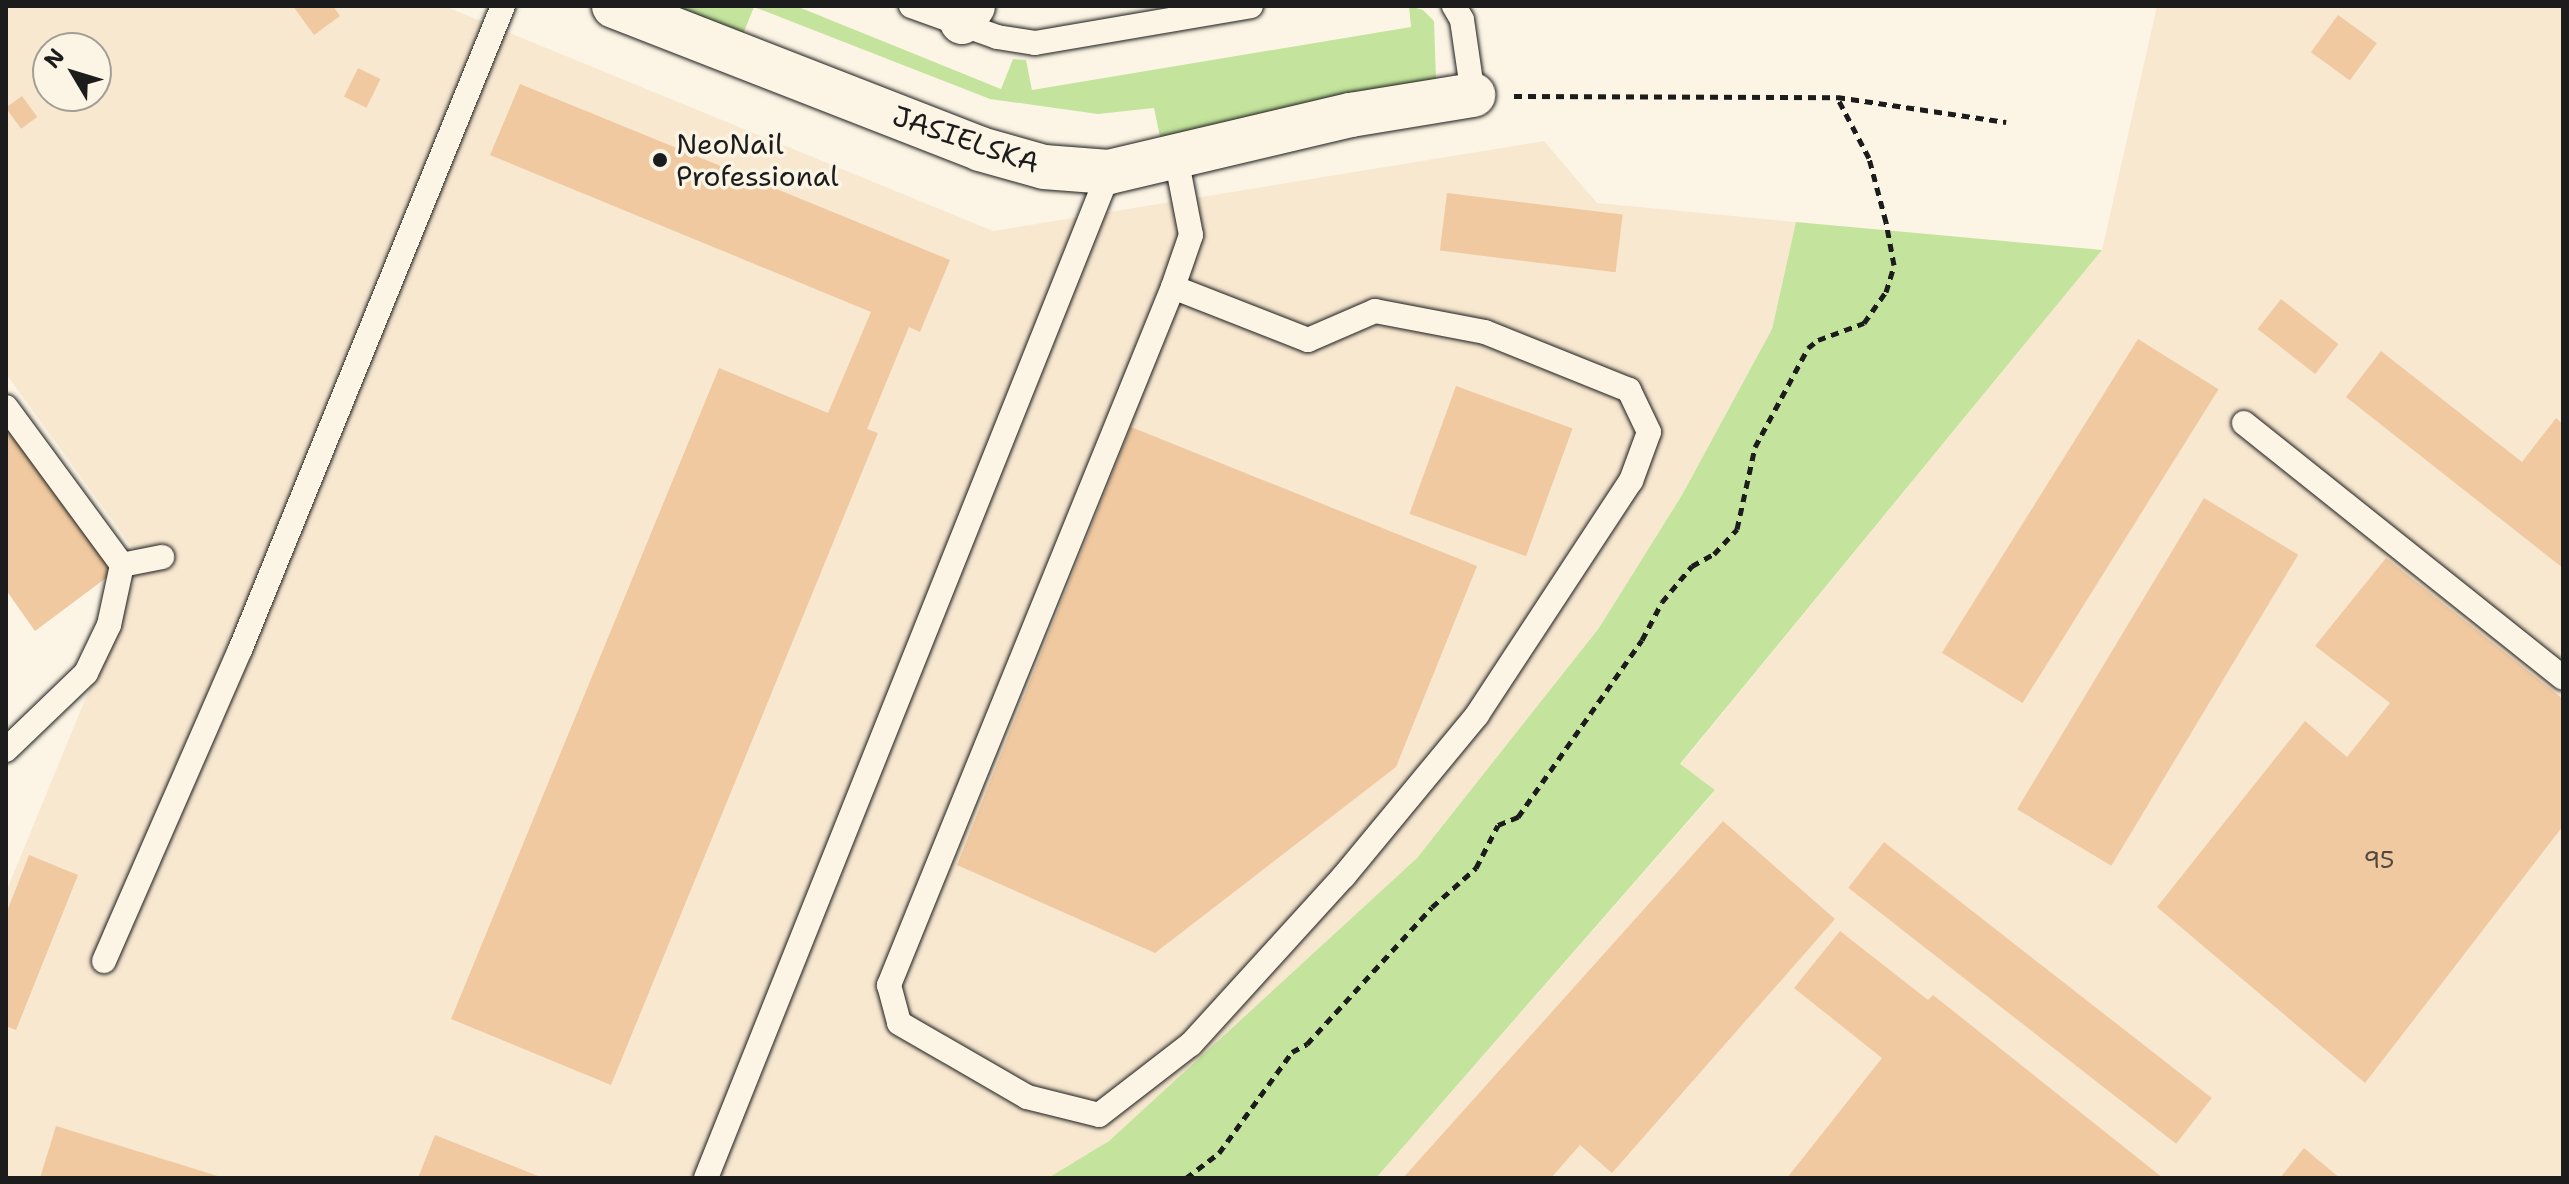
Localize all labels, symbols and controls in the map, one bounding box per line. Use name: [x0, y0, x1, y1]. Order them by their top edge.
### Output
north arrow: [32, 32, 112, 112]
text: N: [37, 42, 71, 74]
street label: JASIELSKA: [888, 98, 1044, 180]
place label: NeoNail Professional: [676, 127, 839, 193]
marker: NeoNail Professional: [651, 151, 669, 169]
house number: 95: [2363, 847, 2395, 875]

